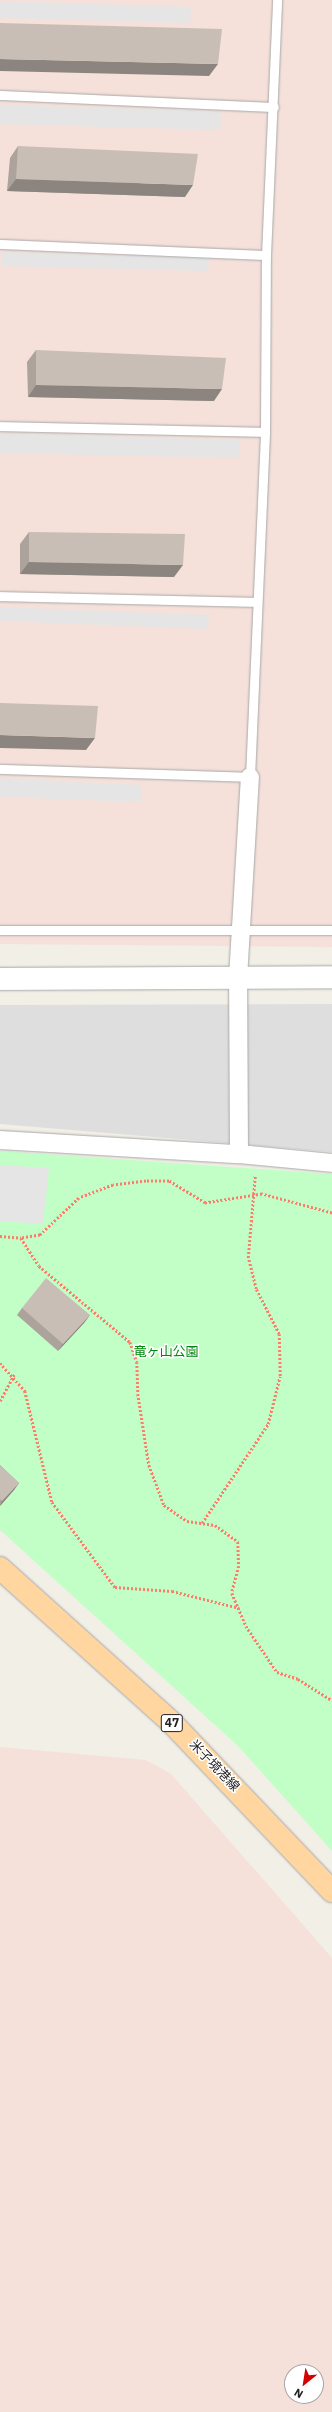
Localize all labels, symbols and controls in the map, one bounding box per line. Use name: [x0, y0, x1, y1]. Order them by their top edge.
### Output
park label: 竜ヶ山公園: [134, 1344, 198, 1360]
road number: 47: [160, 1713, 184, 1733]
street label: 米子境港線: [186, 1737, 242, 1795]
north arrow: [284, 2364, 324, 2404]
text: N: [292, 2385, 305, 2402]

